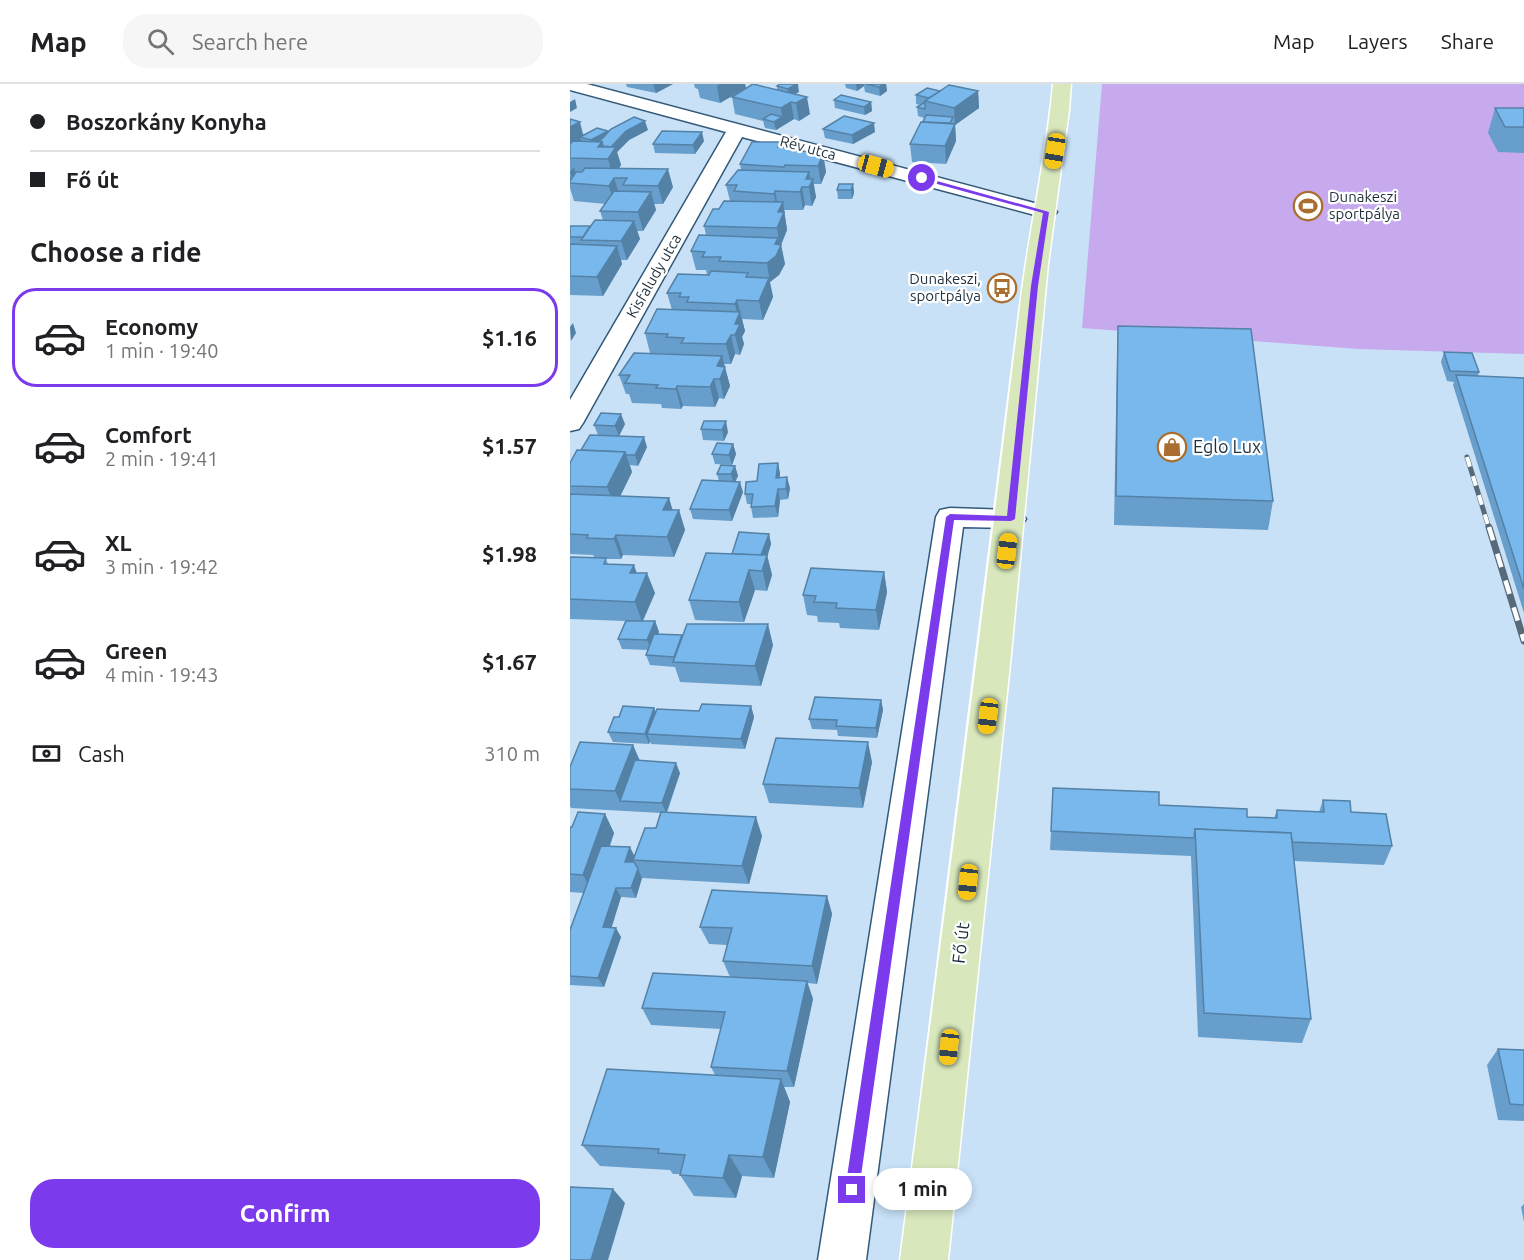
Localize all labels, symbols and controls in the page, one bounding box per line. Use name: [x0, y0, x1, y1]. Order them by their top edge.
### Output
search box: [123, 14, 543, 68]
icon: search: [144, 25, 177, 58]
text: Map: [30, 26, 87, 57]
text: Search here: [192, 29, 308, 54]
text: Map: [1273, 29, 1314, 53]
text: Layers: [1347, 29, 1408, 53]
text: Share: [1441, 29, 1494, 53]
text: Boszorkány Konyha: [66, 109, 267, 134]
street label: Rév utca: [778, 132, 838, 163]
car: [1043, 132, 1067, 170]
car: [856, 153, 896, 179]
route start: [908, 164, 935, 191]
text: Fő út: [66, 167, 119, 192]
place label: Dunakeszi sportpálya: [1329, 188, 1400, 222]
sports icon: Dunakeszi sportpálya: [1292, 190, 1324, 222]
street label: Kisfaludy utca: [623, 231, 684, 321]
text: Choose a ride: [30, 237, 202, 267]
place label: Dunakeszi, sportpálya: [909, 270, 981, 304]
bus stop icon: Dunakeszi, sportpálya: [986, 272, 1018, 304]
icon: car: [33, 311, 87, 365]
text: Economy: [105, 314, 198, 339]
text: $1.16: [482, 325, 537, 350]
text: 1 min · 19:40: [105, 339, 219, 362]
icon: car: [33, 419, 87, 473]
text: Comfort: [105, 422, 192, 447]
shop icon: Eglo Lux: [1156, 431, 1188, 463]
text: $1.57: [482, 433, 537, 458]
place label: Eglo Lux: [1193, 436, 1261, 456]
text: 2 min · 19:41: [105, 447, 219, 470]
icon: car: [33, 527, 87, 581]
text: XL: [105, 530, 132, 555]
car: [996, 532, 1018, 570]
text: $1.98: [482, 541, 537, 566]
text: 3 min · 19:42: [105, 555, 219, 578]
icon: car: [33, 635, 87, 689]
text: Green: [105, 638, 167, 663]
text: $1.67: [482, 649, 537, 674]
text: 4 min · 19:43: [105, 663, 219, 686]
car: [977, 697, 999, 735]
icon: cash: [30, 737, 63, 770]
text: Cash: [78, 741, 125, 766]
text: 310 m: [484, 742, 540, 765]
car: [957, 863, 979, 901]
street label: Fő út: [948, 921, 972, 965]
car: [938, 1028, 960, 1066]
callout: 1 min: [873, 1169, 972, 1211]
route end: [838, 1176, 865, 1203]
text: 1 min: [897, 1177, 948, 1200]
button: Confirm: [30, 1179, 540, 1248]

